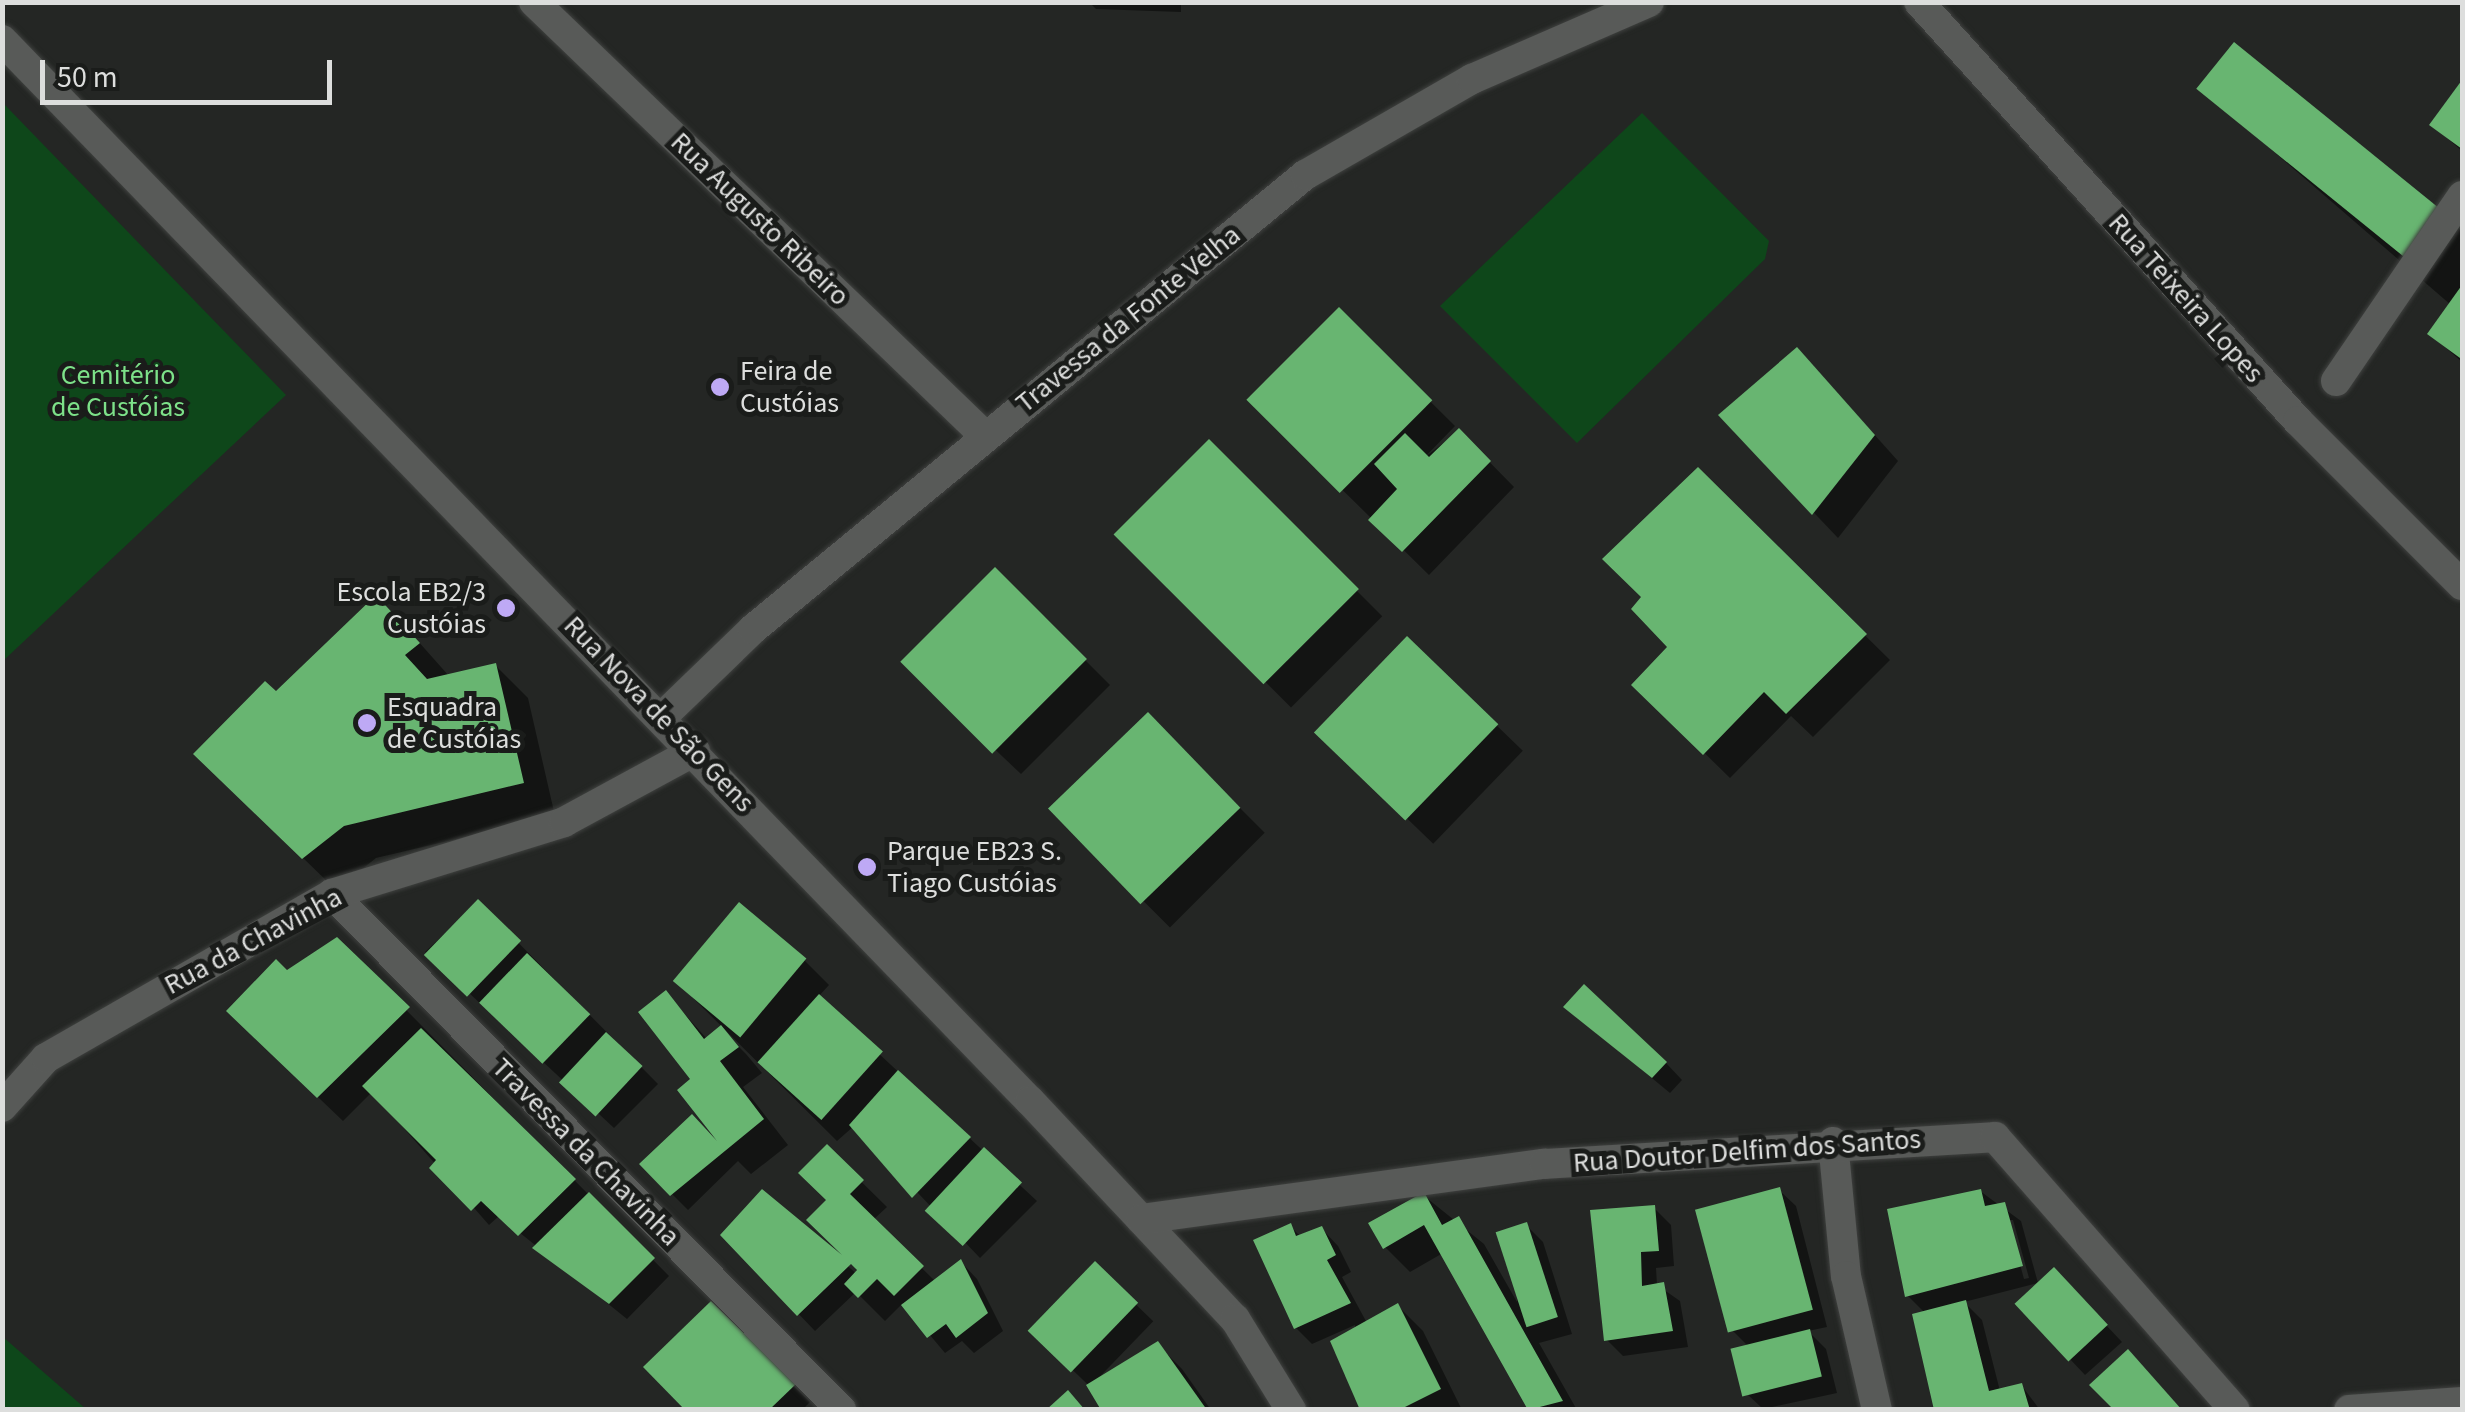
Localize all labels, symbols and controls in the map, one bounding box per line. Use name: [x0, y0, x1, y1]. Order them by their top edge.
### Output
scale bar: [45, 40, 338, 102]
text: 50 m: [57, 56, 118, 99]
street label: Rua Augusto Ribeiro: [664, 125, 856, 313]
street label: Rua Teixeira Lopes: [2101, 207, 2271, 389]
street label: Travessa da Fonte Velha: [1009, 218, 1247, 420]
place label: Feira de Custóias: [740, 354, 839, 420]
park label: Cemitério de Custóias: [51, 358, 185, 424]
marker: Feira de Custóias: [709, 376, 731, 398]
place label: Escola EB2/3 Custóias: [336, 575, 486, 641]
marker: Escola EB2/3 Custóias: [495, 597, 517, 619]
street label: Rua Nova de São Gens: [557, 609, 761, 819]
place label: Esquadra de Custóias: [387, 690, 521, 756]
marker: Esquadra de Custóias: [356, 712, 378, 734]
place label: Parque EB23 S. Tiago Custóias: [887, 834, 1062, 900]
marker: Parque EB23 S. Tiago Custóias: [856, 856, 878, 878]
street label: Rua da Chavinha: [159, 880, 347, 1002]
street label: Travessa da Chavinha: [485, 1051, 687, 1253]
street label: Rua Doutor Delfim dos Santos: [1572, 1122, 1922, 1180]

